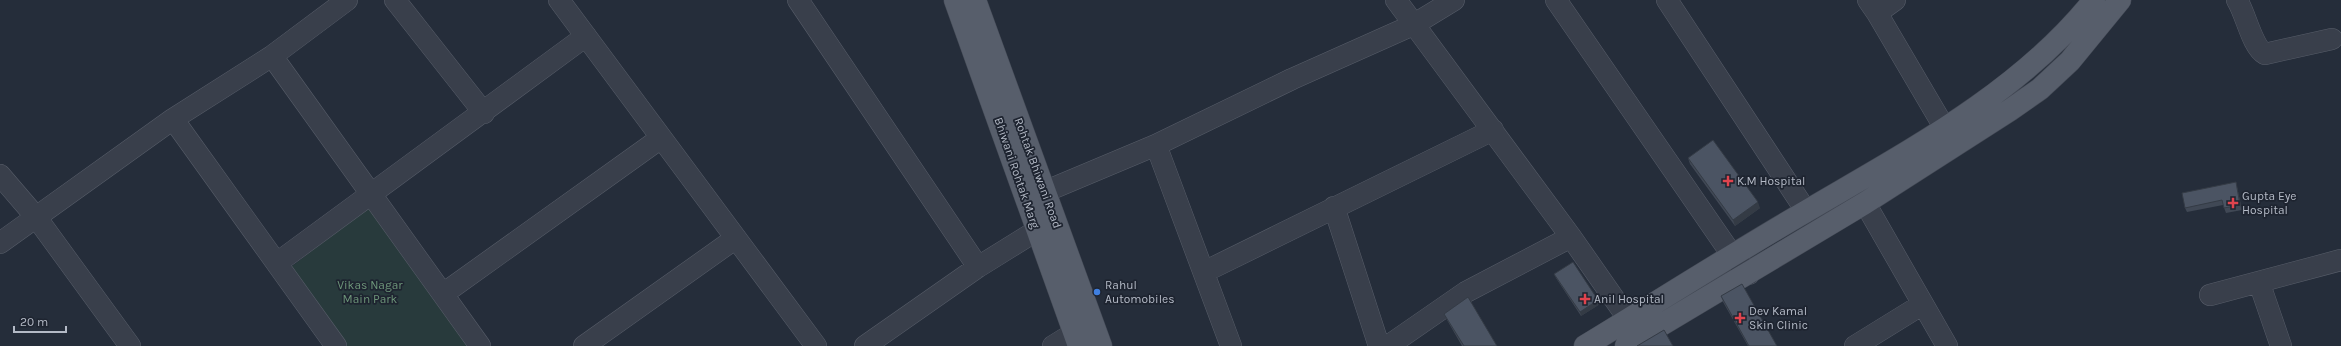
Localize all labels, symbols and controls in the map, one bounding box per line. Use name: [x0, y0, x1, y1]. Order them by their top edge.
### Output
street label: Bhiwani Rohtak Marg: [991, 115, 1043, 231]
street label: Rohtak Bhiwani Road: [1011, 116, 1065, 230]
place label: K.M Hospital: [1737, 174, 1805, 188]
marker: K.M Hospital: [1722, 175, 1734, 187]
place label: Gupta Eye Hospital: [2242, 189, 2296, 217]
marker: Gupta Eye Hospital: [2227, 197, 2239, 209]
park label: Vikas Nagar Main Park: [337, 278, 403, 306]
place label: Rahul Automobiles: [1105, 278, 1175, 306]
marker: Rahul Automobiles: [1092, 287, 1102, 297]
place label: Anil Hospital: [1594, 292, 1664, 306]
marker: Anil Hospital: [1579, 293, 1591, 305]
place label: Dev Kamal Skin Clinic: [1749, 304, 1808, 332]
scale bar: [14, 308, 66, 334]
marker: Dev Kamal Skin Clinic: [1734, 312, 1746, 324]
text: 20 m: [20, 315, 48, 329]

